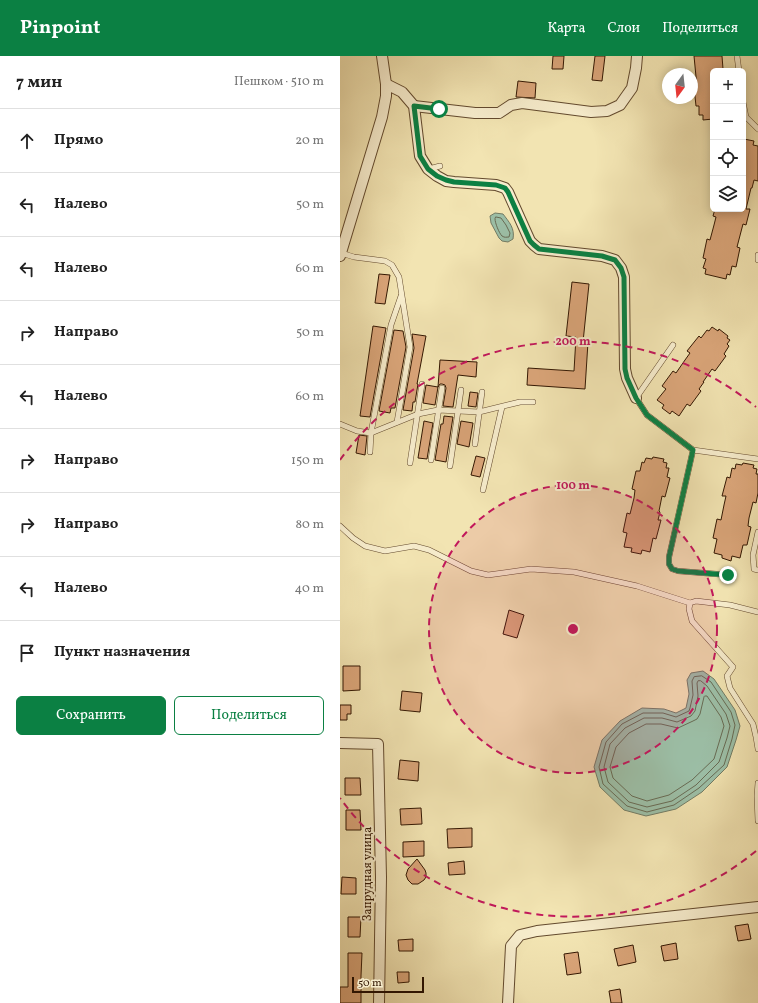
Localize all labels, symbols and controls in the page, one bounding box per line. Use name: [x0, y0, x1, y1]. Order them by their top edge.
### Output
text: Pinpoint: [20, 15, 100, 41]
text: Карта: [547, 19, 585, 38]
text: Слои: [607, 19, 640, 38]
text: Поделиться: [662, 19, 738, 38]
north arrow: [662, 68, 698, 104]
map controls: [710, 68, 746, 212]
button: +: [710, 68, 746, 104]
text: 7 мин: [16, 71, 62, 94]
text: Пешком · 510 m: [234, 73, 324, 91]
route start: [430, 100, 448, 118]
button: −: [710, 104, 746, 140]
icon: ahead: [16, 130, 38, 152]
text: Прямо: [54, 130, 103, 151]
text: 20 m: [295, 132, 324, 150]
button: locate: [710, 140, 746, 176]
button: layers: [710, 176, 746, 212]
icon: left: [16, 194, 38, 216]
text: Налево: [54, 194, 108, 215]
text: 50 m: [296, 196, 324, 214]
icon: left: [16, 258, 38, 280]
text: Налево: [54, 258, 108, 279]
text: 60 m: [296, 260, 324, 278]
icon: right: [16, 322, 38, 344]
text: Направо: [54, 322, 118, 343]
text: 50 m: [296, 324, 324, 342]
text: 200 m: [555, 334, 591, 350]
icon: left: [16, 386, 38, 408]
text: Налево: [54, 386, 108, 407]
text: 60 m: [296, 388, 324, 406]
icon: right: [16, 450, 38, 472]
text: Направо: [54, 450, 118, 471]
text: 150 m: [291, 452, 324, 470]
text: 100 m: [556, 478, 590, 494]
icon: right: [16, 514, 38, 536]
text: Направо: [54, 514, 118, 535]
text: 80 m: [295, 516, 324, 534]
route end: [719, 566, 737, 584]
icon: left: [16, 578, 38, 600]
text: Налево: [54, 578, 108, 599]
text: 40 m: [295, 580, 324, 598]
centre of rings: [566, 622, 580, 636]
icon: arrive: [16, 642, 38, 664]
text: Пункт назначения: [54, 642, 190, 663]
button: Сохранить: [16, 696, 166, 735]
button: Поделиться: [174, 696, 324, 735]
street label: Запрудная улица: [360, 827, 376, 921]
scale bar: [352, 975, 424, 994]
text: 50 m: [358, 976, 382, 991]

